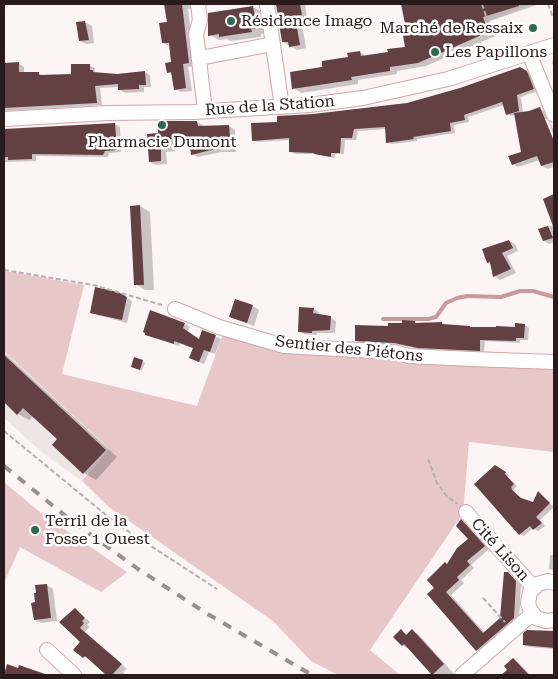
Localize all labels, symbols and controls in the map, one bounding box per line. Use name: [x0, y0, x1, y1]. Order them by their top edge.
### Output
place label: Résidence Imago: [241, 11, 372, 31]
marker: Résidence Imago: [225, 15, 237, 27]
place label: Marché de Ressaix: [380, 18, 523, 38]
marker: Marché de Ressaix: [527, 22, 539, 34]
place label: Les Papillons: [445, 42, 547, 62]
marker: Les Papillons: [429, 46, 441, 58]
street label: Rue de la Station: [205, 92, 335, 120]
marker: Pharmacie Dumont: [156, 119, 168, 131]
place label: Pharmacie Dumont: [88, 132, 236, 152]
street label: Sentier des Piétons: [274, 332, 424, 366]
place label: Terril de la Fosse 1 Ouest: [45, 511, 150, 549]
street label: Cité Lison: [467, 515, 533, 585]
marker: Terril de la Fosse 1 Ouest: [29, 524, 41, 536]

